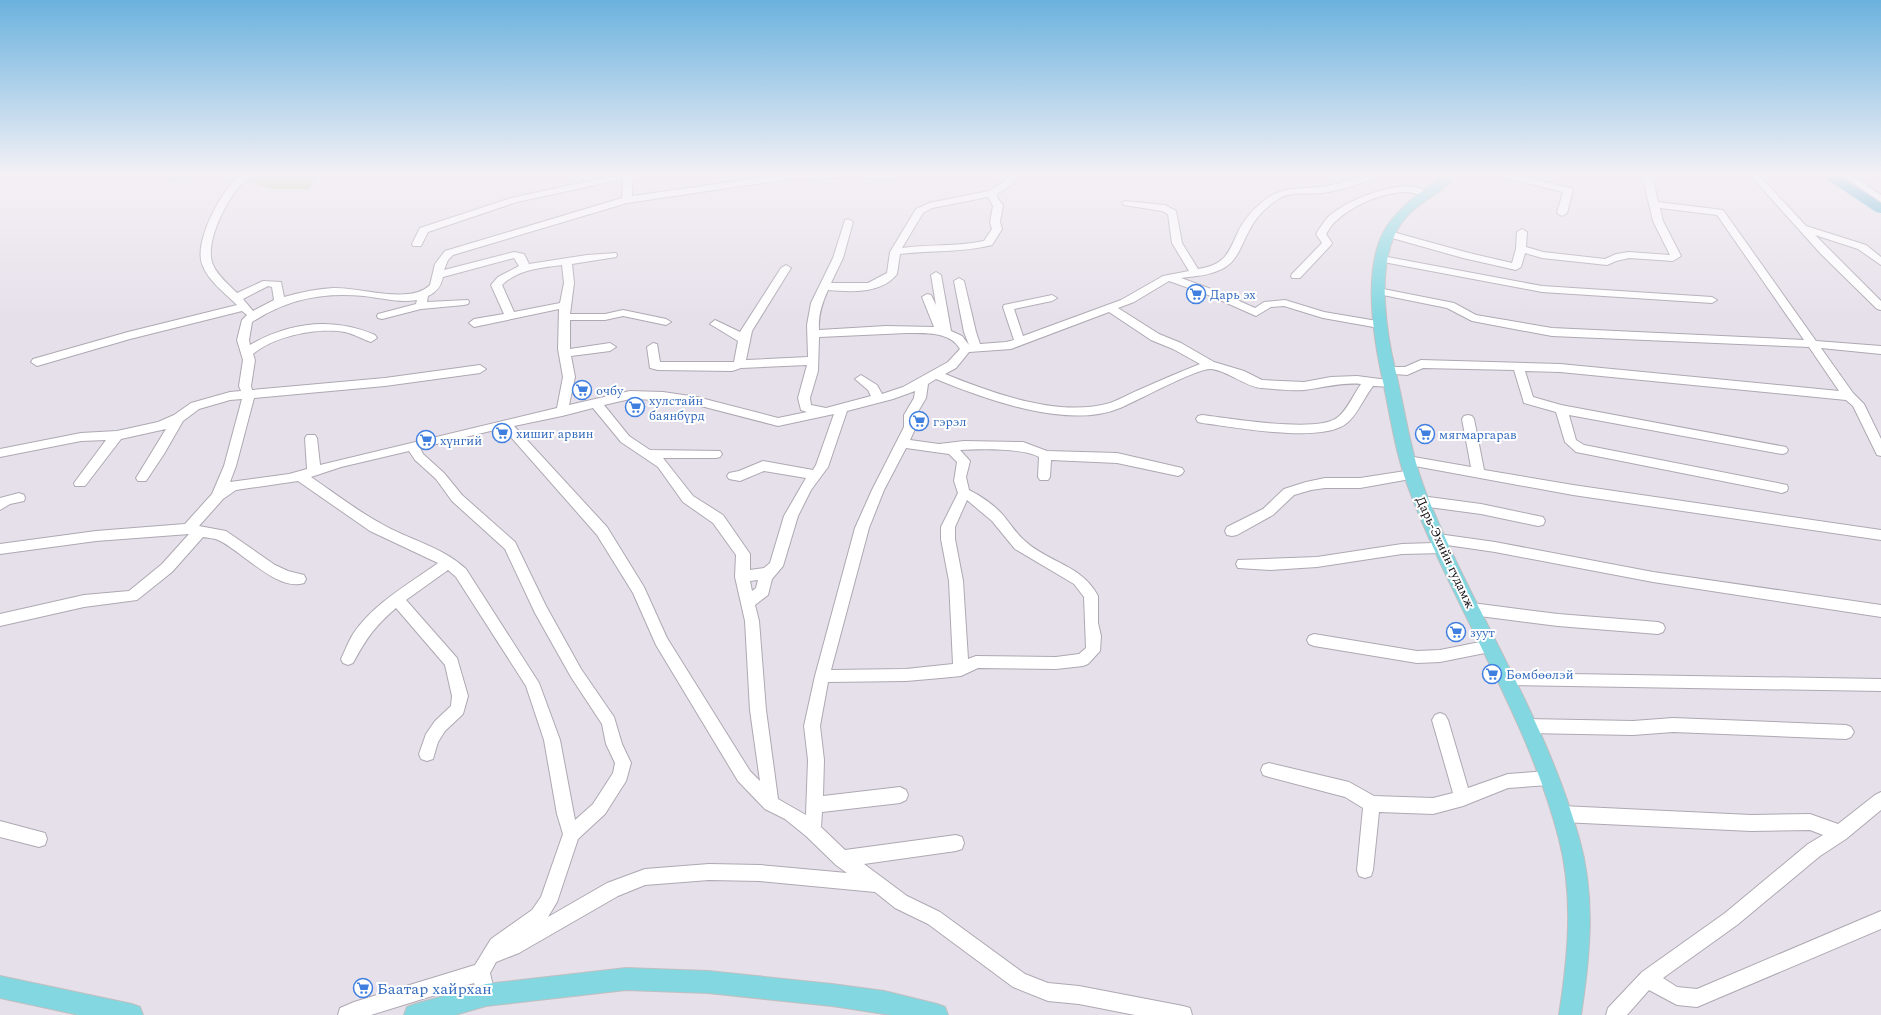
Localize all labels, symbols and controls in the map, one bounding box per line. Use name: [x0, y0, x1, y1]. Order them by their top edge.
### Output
supermarket icon: Дарь эх: [1185, 283, 1207, 305]
place label: Дарь эх: [1210, 285, 1256, 305]
supermarket icon: очбу: [571, 379, 593, 401]
place label: очбу: [596, 381, 624, 401]
place label: хулстайн баянбүрд: [649, 391, 705, 426]
supermarket icon: хулстайн баянбүрд: [624, 396, 646, 418]
supermarket icon: гэрэл: [908, 410, 930, 432]
place label: гэрэл: [933, 412, 966, 432]
supermarket icon: хишиг арвин: [491, 422, 513, 444]
supermarket icon: мягмаргарав: [1414, 423, 1436, 445]
place label: хишиг арвин: [516, 424, 594, 444]
place label: мягмаргарав: [1439, 425, 1517, 445]
supermarket icon: хүнгий: [415, 429, 437, 451]
place label: хүнгий: [440, 431, 482, 451]
street label: Дарь-Эхийн гудамж: [1410, 493, 1480, 612]
supermarket icon: зуут: [1445, 621, 1467, 643]
place label: зуут: [1470, 623, 1495, 643]
supermarket icon: Бөмбөөлэй: [1481, 663, 1503, 685]
place label: Бөмбөөлэй: [1506, 665, 1574, 685]
supermarket icon: Баатар хайрхан: [352, 977, 374, 999]
place label: Баатар хайрхан: [377, 977, 492, 1001]

